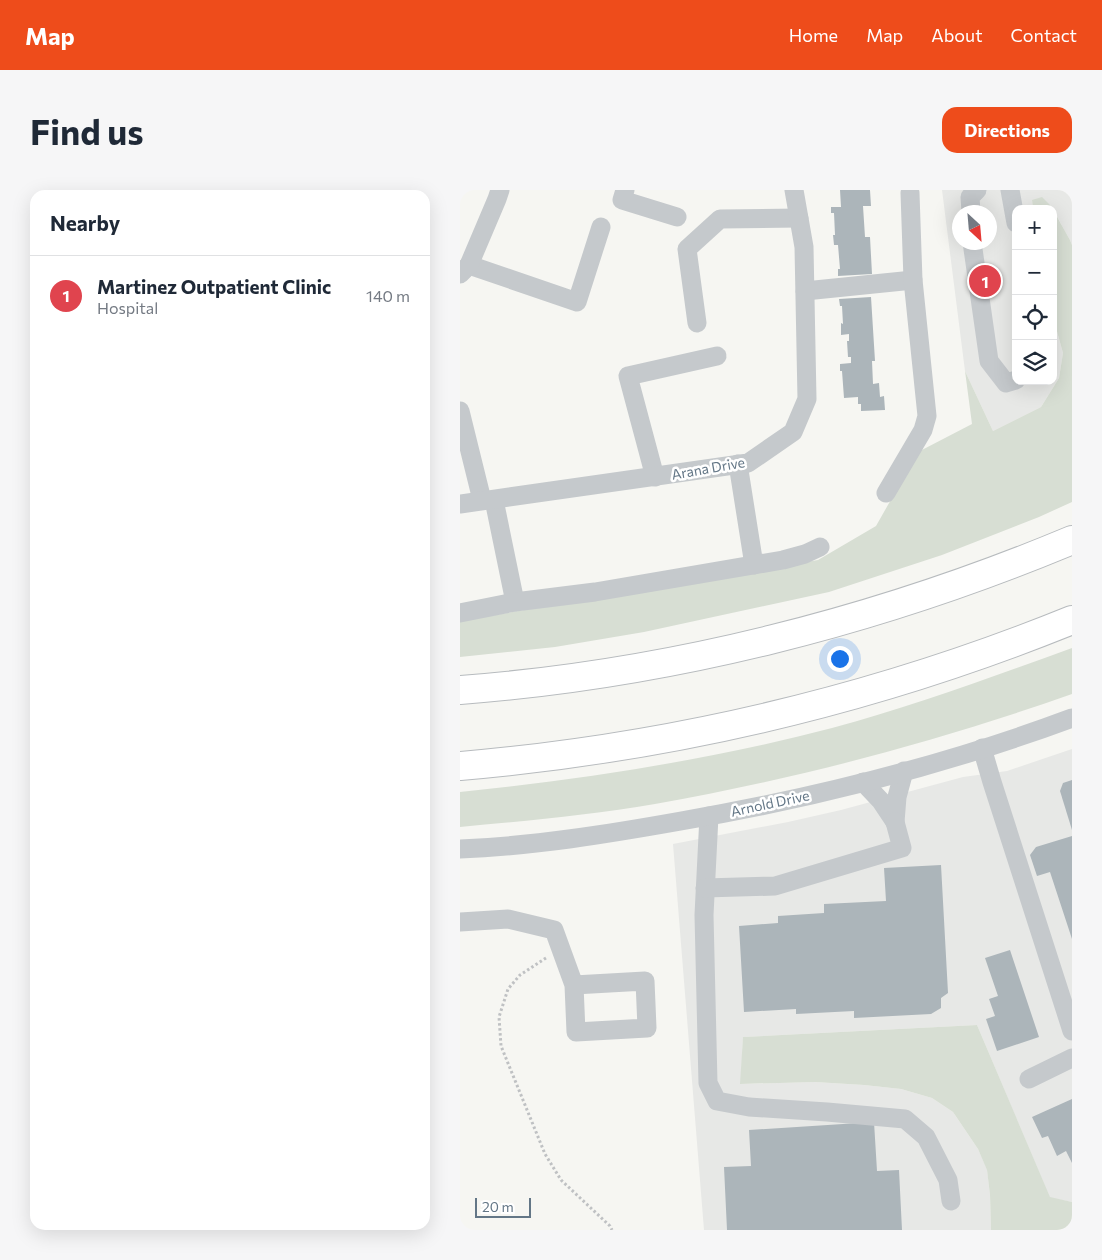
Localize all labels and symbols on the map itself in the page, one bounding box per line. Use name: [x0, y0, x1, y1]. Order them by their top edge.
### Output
north arrow: [952, 205, 997, 250]
pin: 1: [969, 262, 1001, 300]
street label: Arana Drive: [670, 453, 746, 483]
your location: [827, 646, 853, 672]
street label: Arnold Drive: [729, 786, 811, 820]
scale bar: [475, 1195, 531, 1218]

